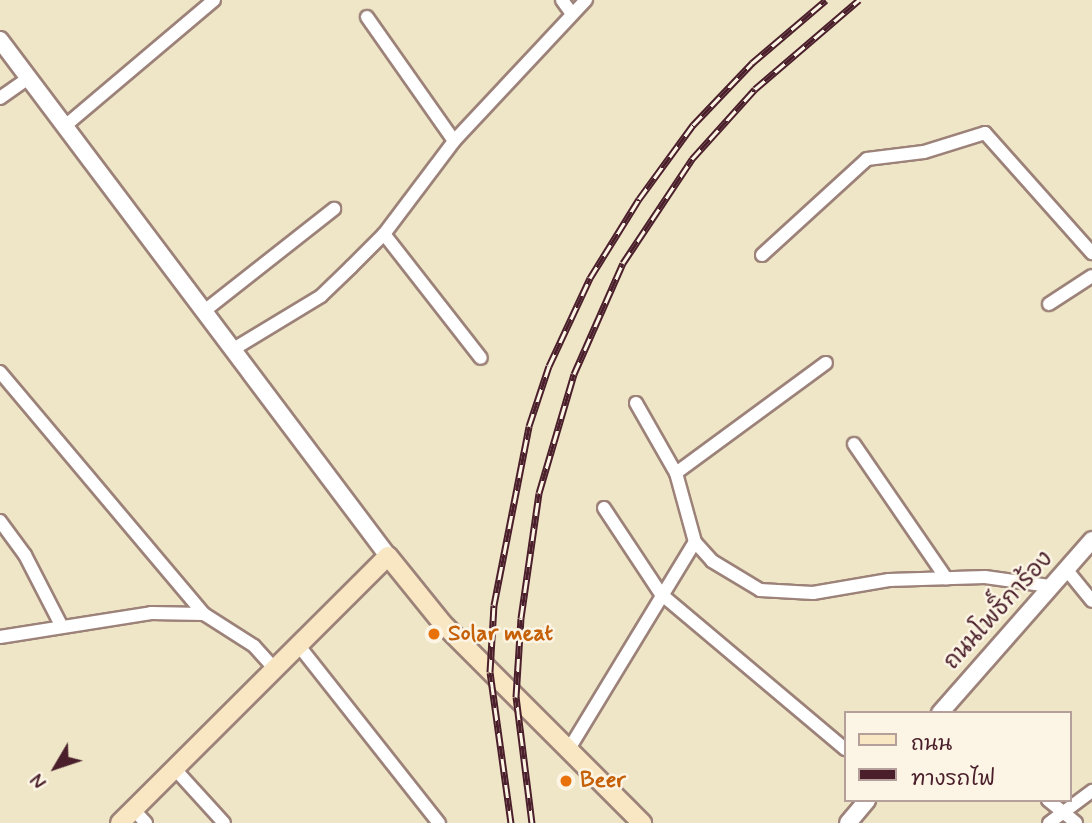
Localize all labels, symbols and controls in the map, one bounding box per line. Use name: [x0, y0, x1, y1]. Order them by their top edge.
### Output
street label: ถนนโพธิ์การ้อง: [939, 546, 1059, 676]
place label: Solar meat: [448, 620, 553, 648]
marker: Solar meat: [426, 626, 442, 642]
legend: [844, 711, 1071, 802]
text: ถนน: [911, 730, 952, 758]
north arrow: [21, 732, 91, 802]
text: ทางรถไฟ: [911, 765, 996, 793]
place label: Beer: [580, 767, 626, 795]
text: N: [26, 768, 53, 793]
marker: Beer: [558, 773, 574, 789]

